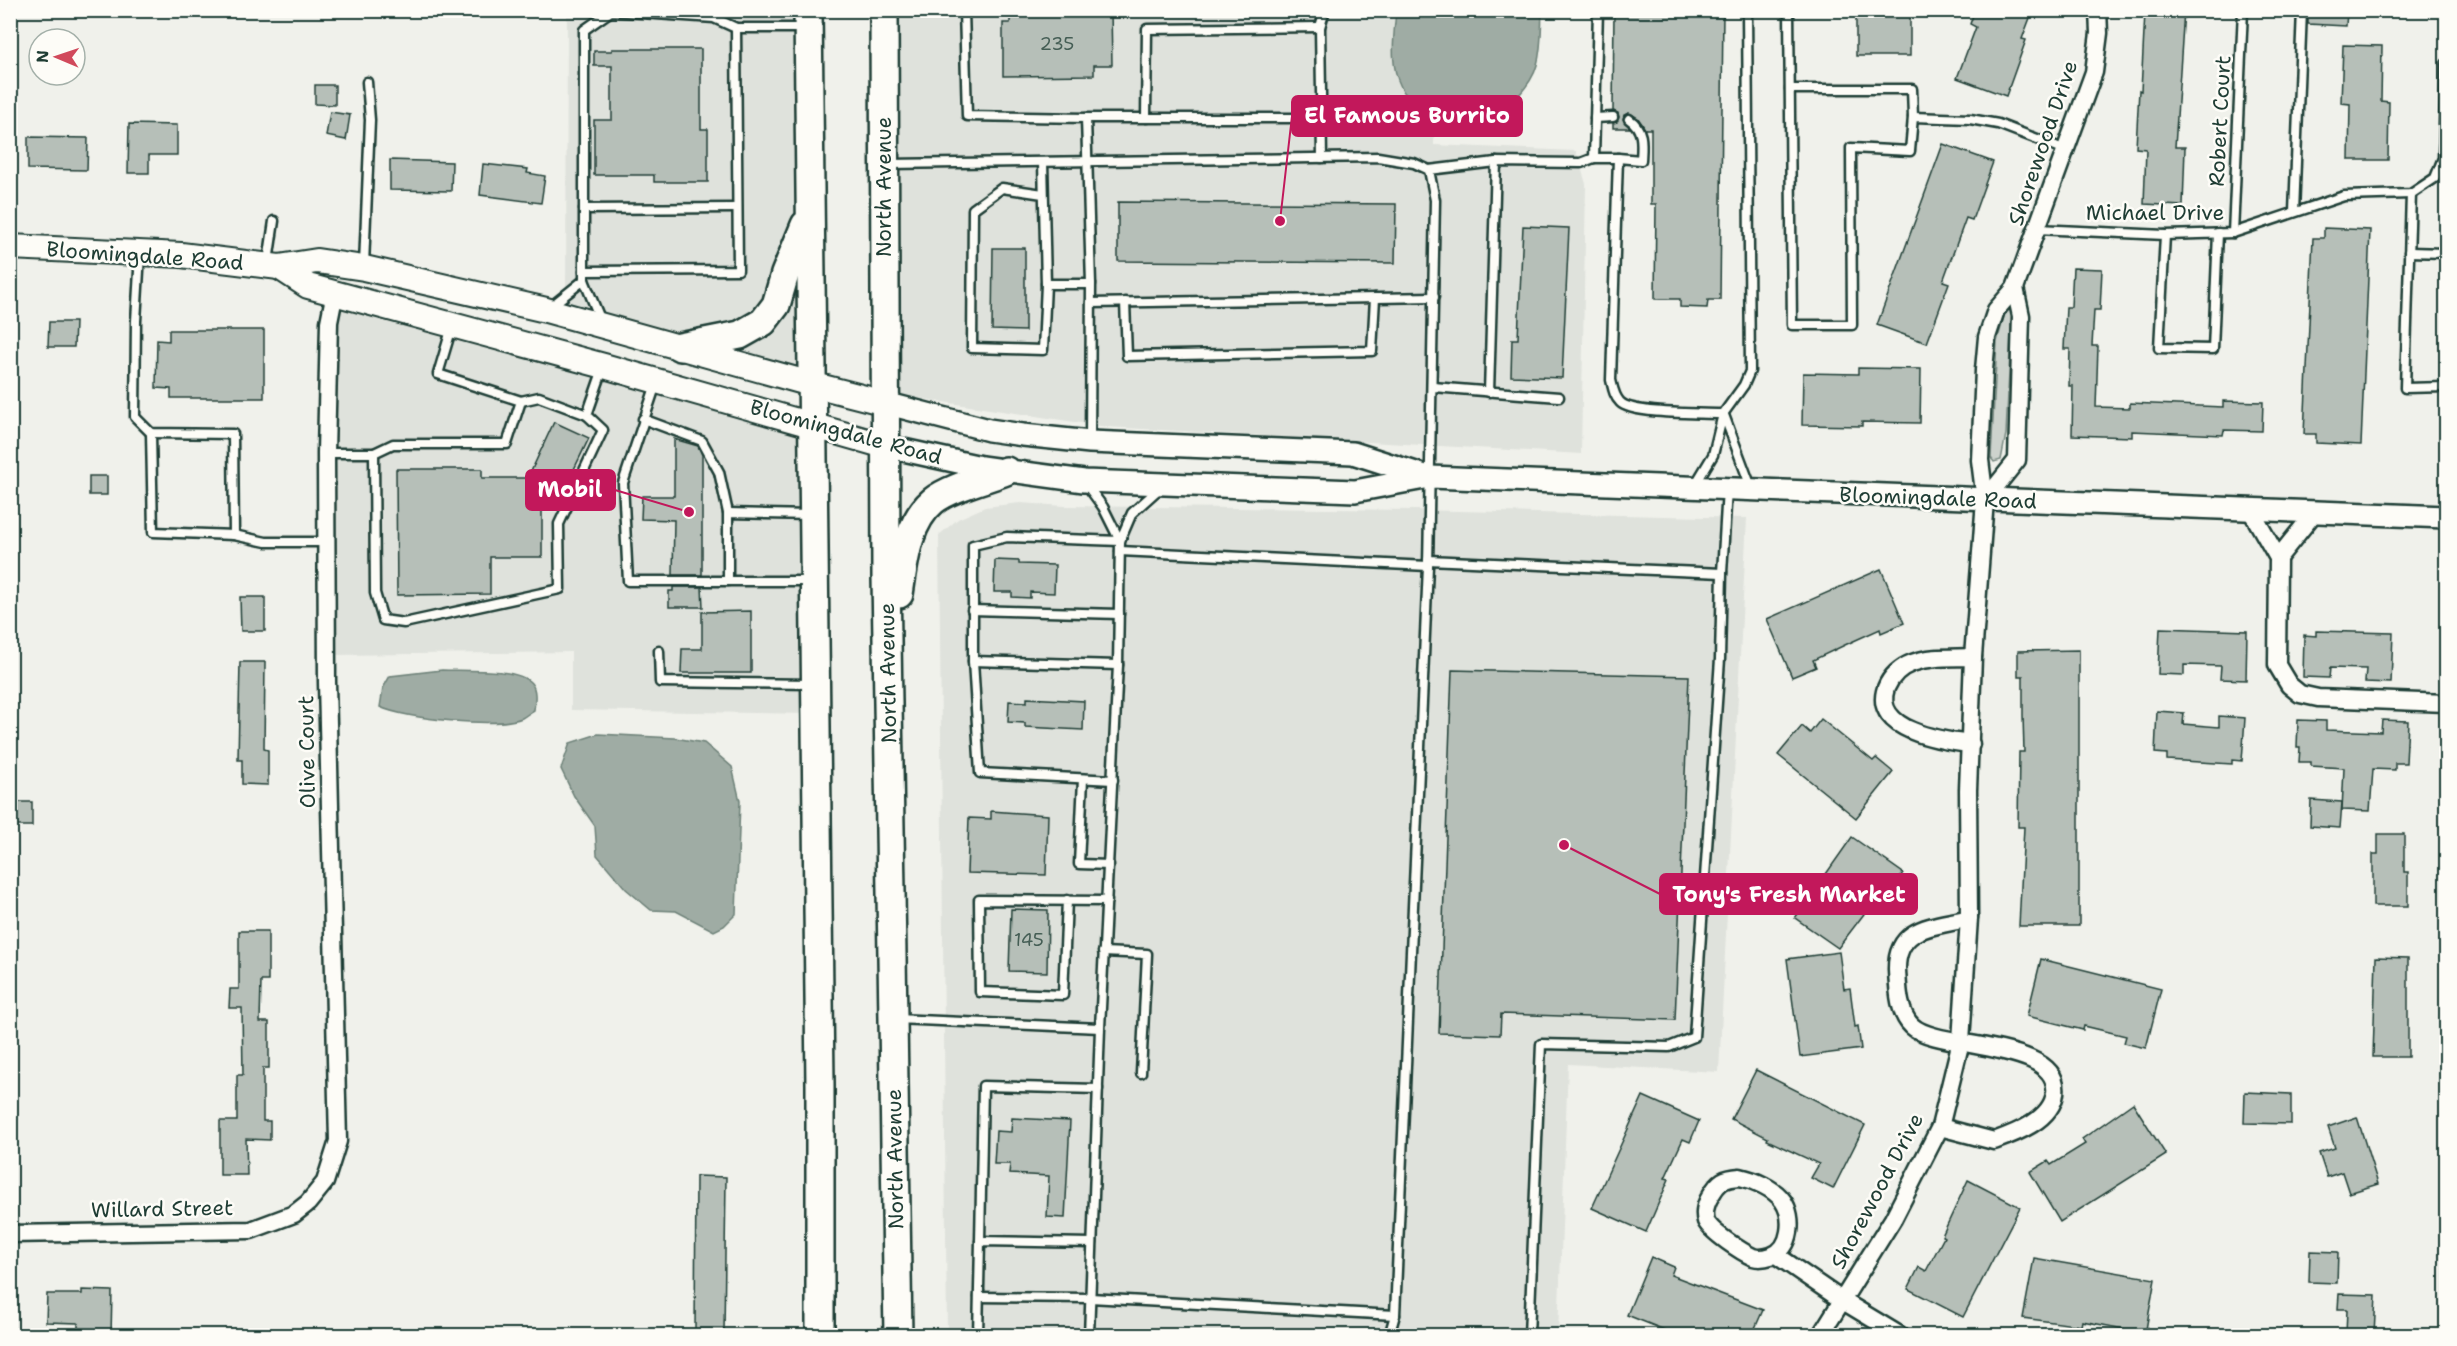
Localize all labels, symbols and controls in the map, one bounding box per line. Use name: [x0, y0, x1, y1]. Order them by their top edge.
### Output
north arrow: [27, 27, 87, 87]
house number: 235: [1040, 32, 1074, 56]
text: N: [32, 50, 53, 63]
street label: Robert Court: [2203, 55, 2237, 187]
street label: Shorewood Drive: [2002, 57, 2084, 229]
callout: El Famous Burrito: [1292, 96, 1522, 136]
text: El Famous Burrito: [1304, 101, 1510, 130]
street label: North Avenue: [870, 117, 898, 257]
street label: Michael Drive: [2086, 199, 2224, 227]
street label: Bloomingdale Road: [45, 235, 245, 277]
street label: Bloomingdale Road: [747, 393, 945, 471]
callout: Mobil: [526, 470, 615, 510]
text: Mobil: [538, 475, 603, 504]
street label: Bloomingdale Road: [1839, 481, 2037, 515]
street label: North Avenue: [873, 602, 903, 744]
street label: Olive Court: [292, 695, 322, 809]
callout: Tony's Fresh Market: [1660, 874, 1917, 914]
text: Tony's Fresh Market: [1672, 880, 1906, 909]
house number: 145: [1014, 928, 1044, 952]
street label: North Avenue: [880, 1088, 910, 1230]
street label: Shorewood Drive: [1824, 1108, 1930, 1274]
street label: Willard Street: [91, 1194, 233, 1224]

